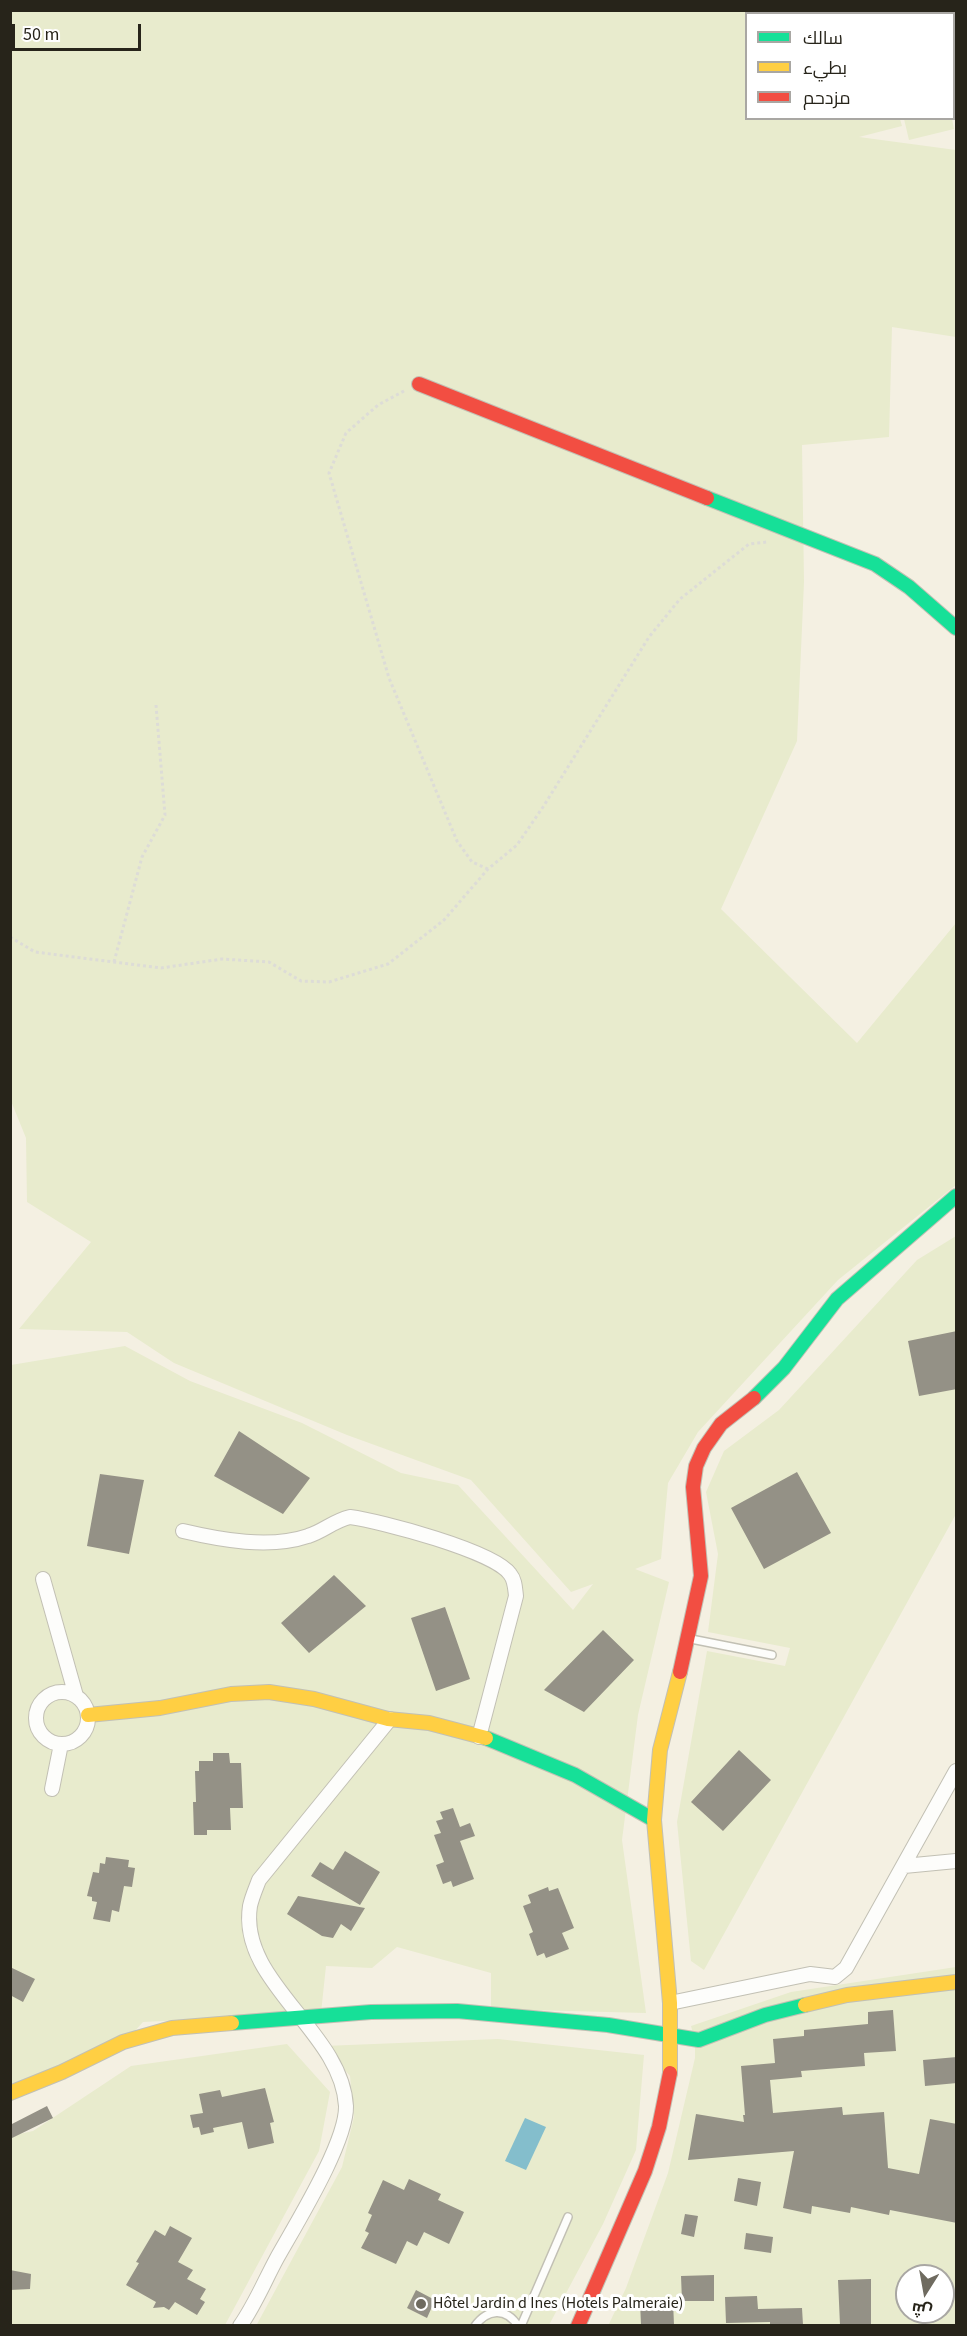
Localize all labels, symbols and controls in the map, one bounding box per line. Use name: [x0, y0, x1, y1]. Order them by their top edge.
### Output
scale bar: [15, 12, 144, 50]
legend: [745, 12, 955, 120]
text: 50 m: [23, 22, 59, 47]
text: سالك: [803, 26, 843, 51]
text: بطيء: [803, 56, 847, 81]
text: مزدحم: [803, 86, 851, 111]
north arrow: [895, 2264, 955, 2324]
place label: Hôtel Jardin d Ines (Hotels Palmeraie): [433, 2294, 683, 2314]
marker: Hôtel Jardin d Ines (Hotels Palmeraie): [414, 2297, 428, 2311]
text: ش: [910, 2297, 934, 2322]

